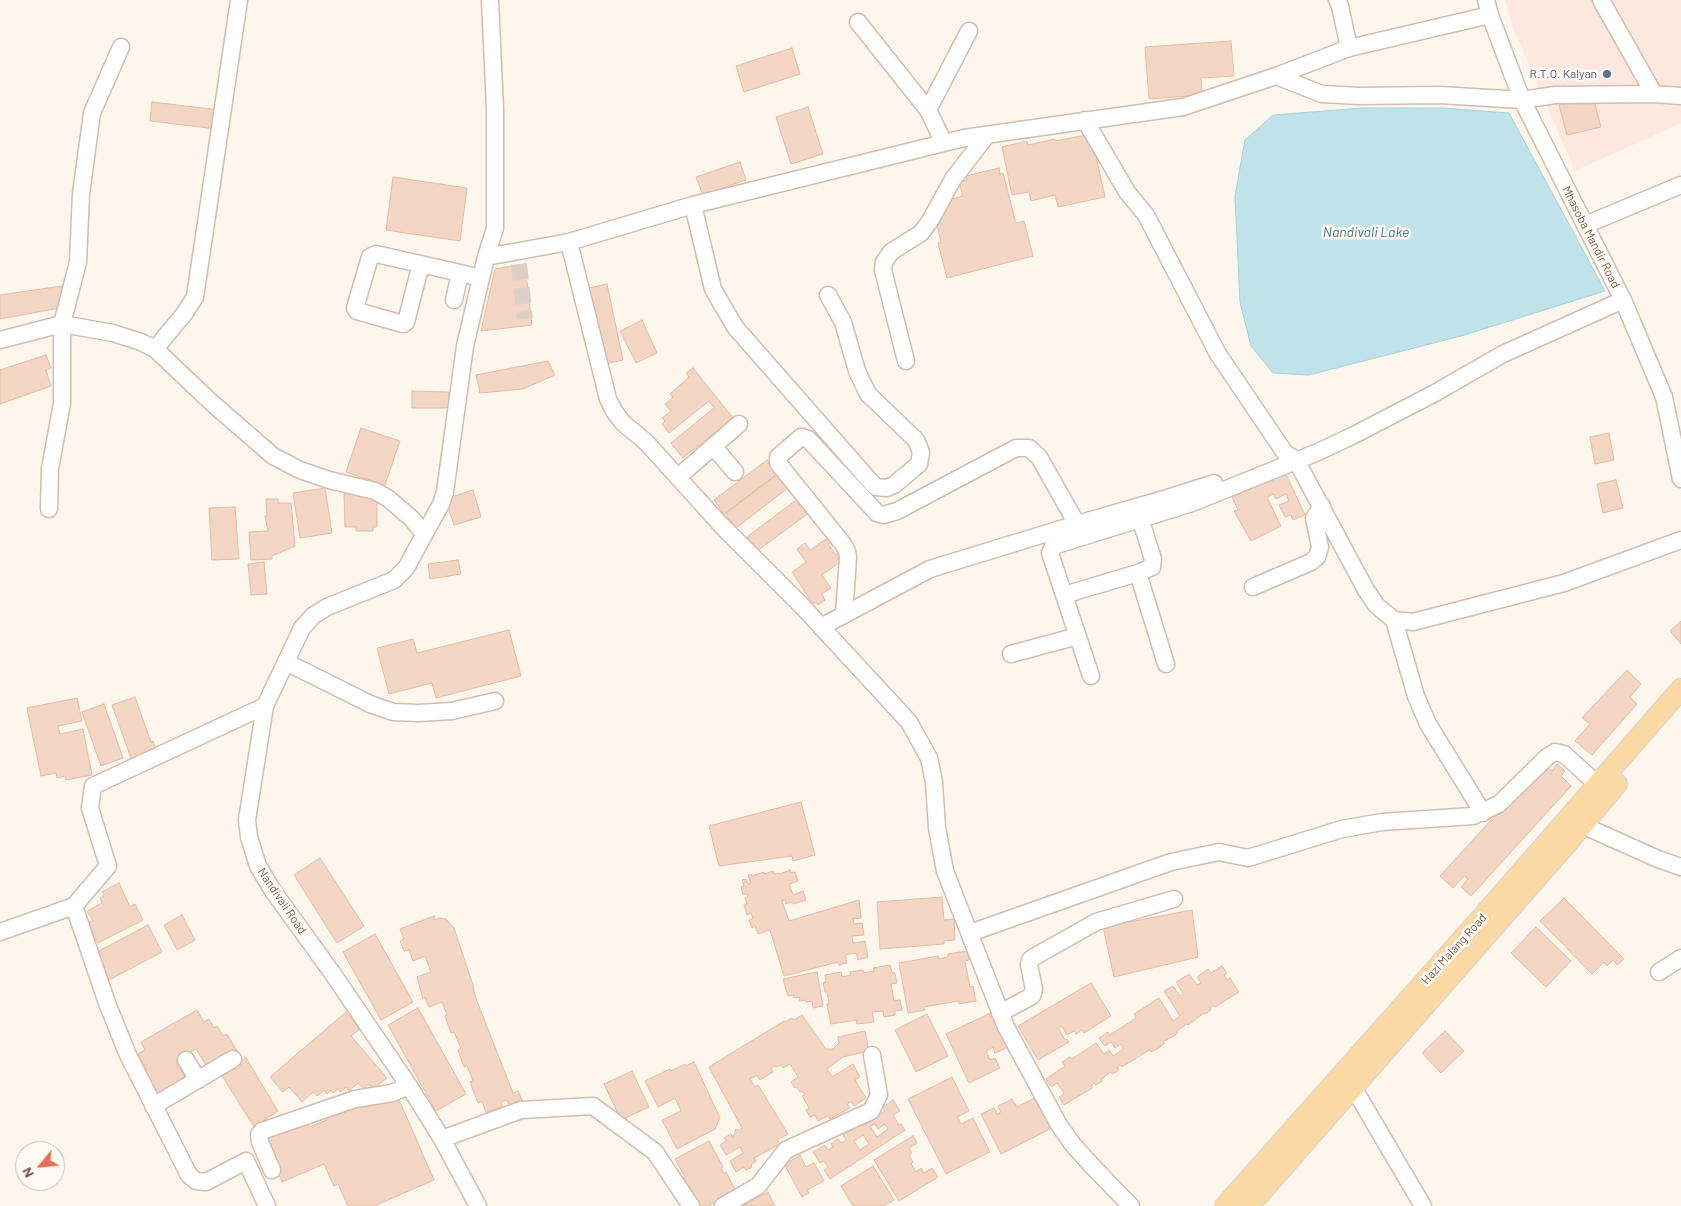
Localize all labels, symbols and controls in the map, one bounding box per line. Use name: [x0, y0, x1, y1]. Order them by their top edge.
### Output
place label: R.T.O. Kalyan: [1530, 67, 1597, 81]
marker: R.T.O. Kalyan: [1601, 68, 1613, 80]
street label: Mhasoba Mandir Road: [1559, 184, 1623, 290]
water label: Nandivali Lake: [1323, 224, 1409, 240]
street label: Nandivali Road: [255, 865, 309, 937]
street label: Hazi Malang Road: [1418, 911, 1490, 987]
north arrow: [15, 1141, 65, 1191]
text: N: [18, 1165, 37, 1181]

